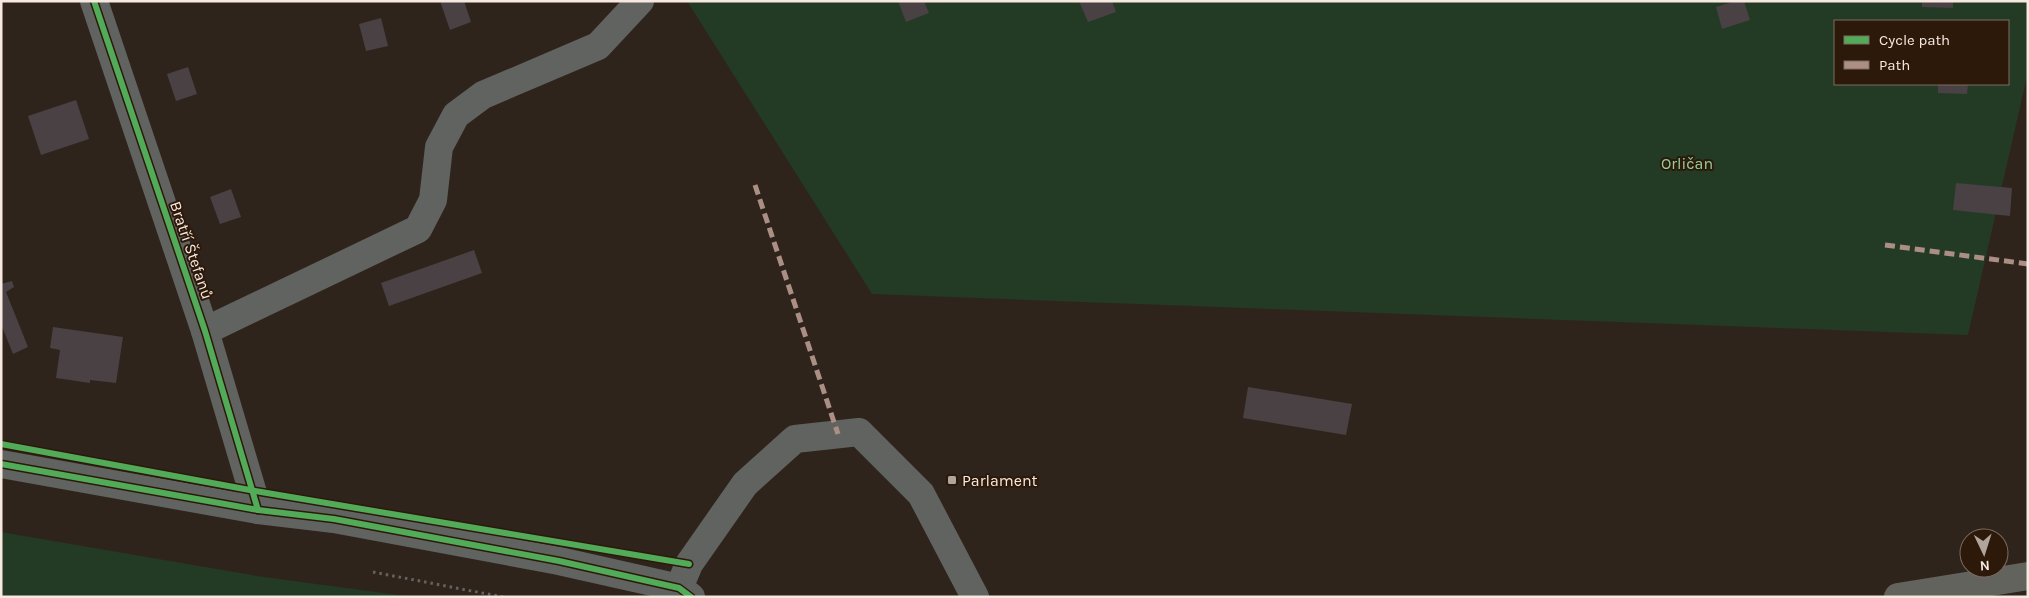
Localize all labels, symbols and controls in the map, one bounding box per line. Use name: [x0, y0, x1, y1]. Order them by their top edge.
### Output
legend: [1834, 20, 2009, 85]
text: Cycle path: [1879, 31, 1950, 49]
text: Path: [1879, 56, 1910, 74]
park label: Orličan: [1661, 154, 1713, 173]
street label: Bratří Štefanů: [166, 199, 217, 302]
place label: Parlament: [962, 471, 1038, 490]
marker: Parlament: [946, 474, 958, 486]
north arrow: [1959, 528, 2009, 578]
text: N: [1979, 557, 1990, 574]

